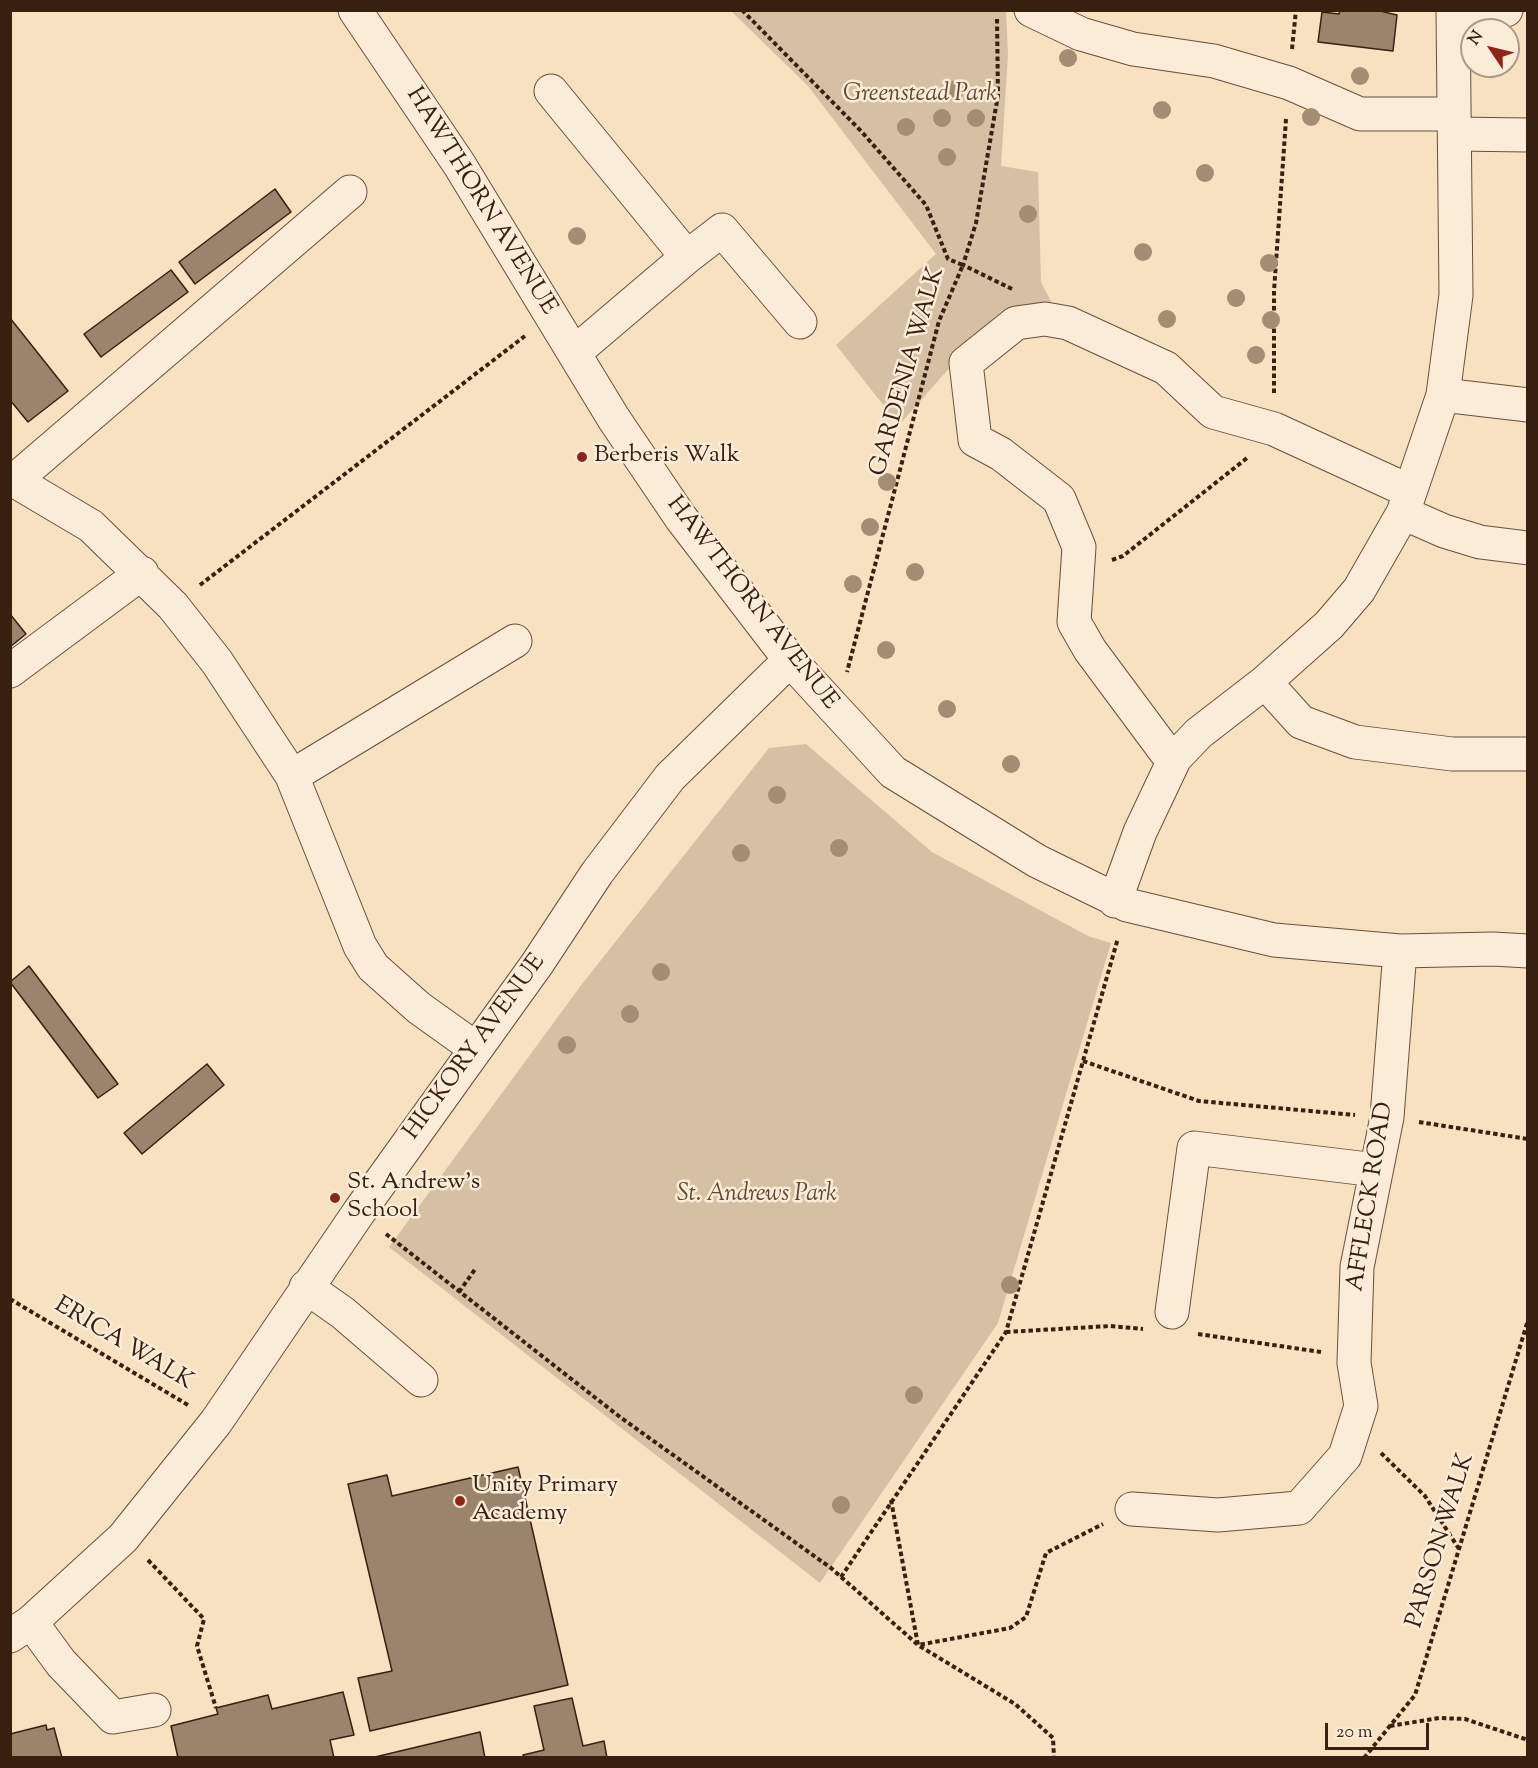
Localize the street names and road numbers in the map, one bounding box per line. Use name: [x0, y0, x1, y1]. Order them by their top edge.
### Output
street label: HAWTHORN AVENUE: [398, 83, 562, 321]
street label: GARDENIA WALK: [865, 264, 953, 480]
street label: HAWTHORN AVENUE: [659, 492, 843, 716]
street label: HICKORY AVENUE: [399, 950, 553, 1146]
street label: AFFLECK ROAD: [1343, 1100, 1401, 1294]
street label: ERICA WALK: [48, 1292, 198, 1398]
street label: PARSON WALK: [1402, 1450, 1482, 1632]

